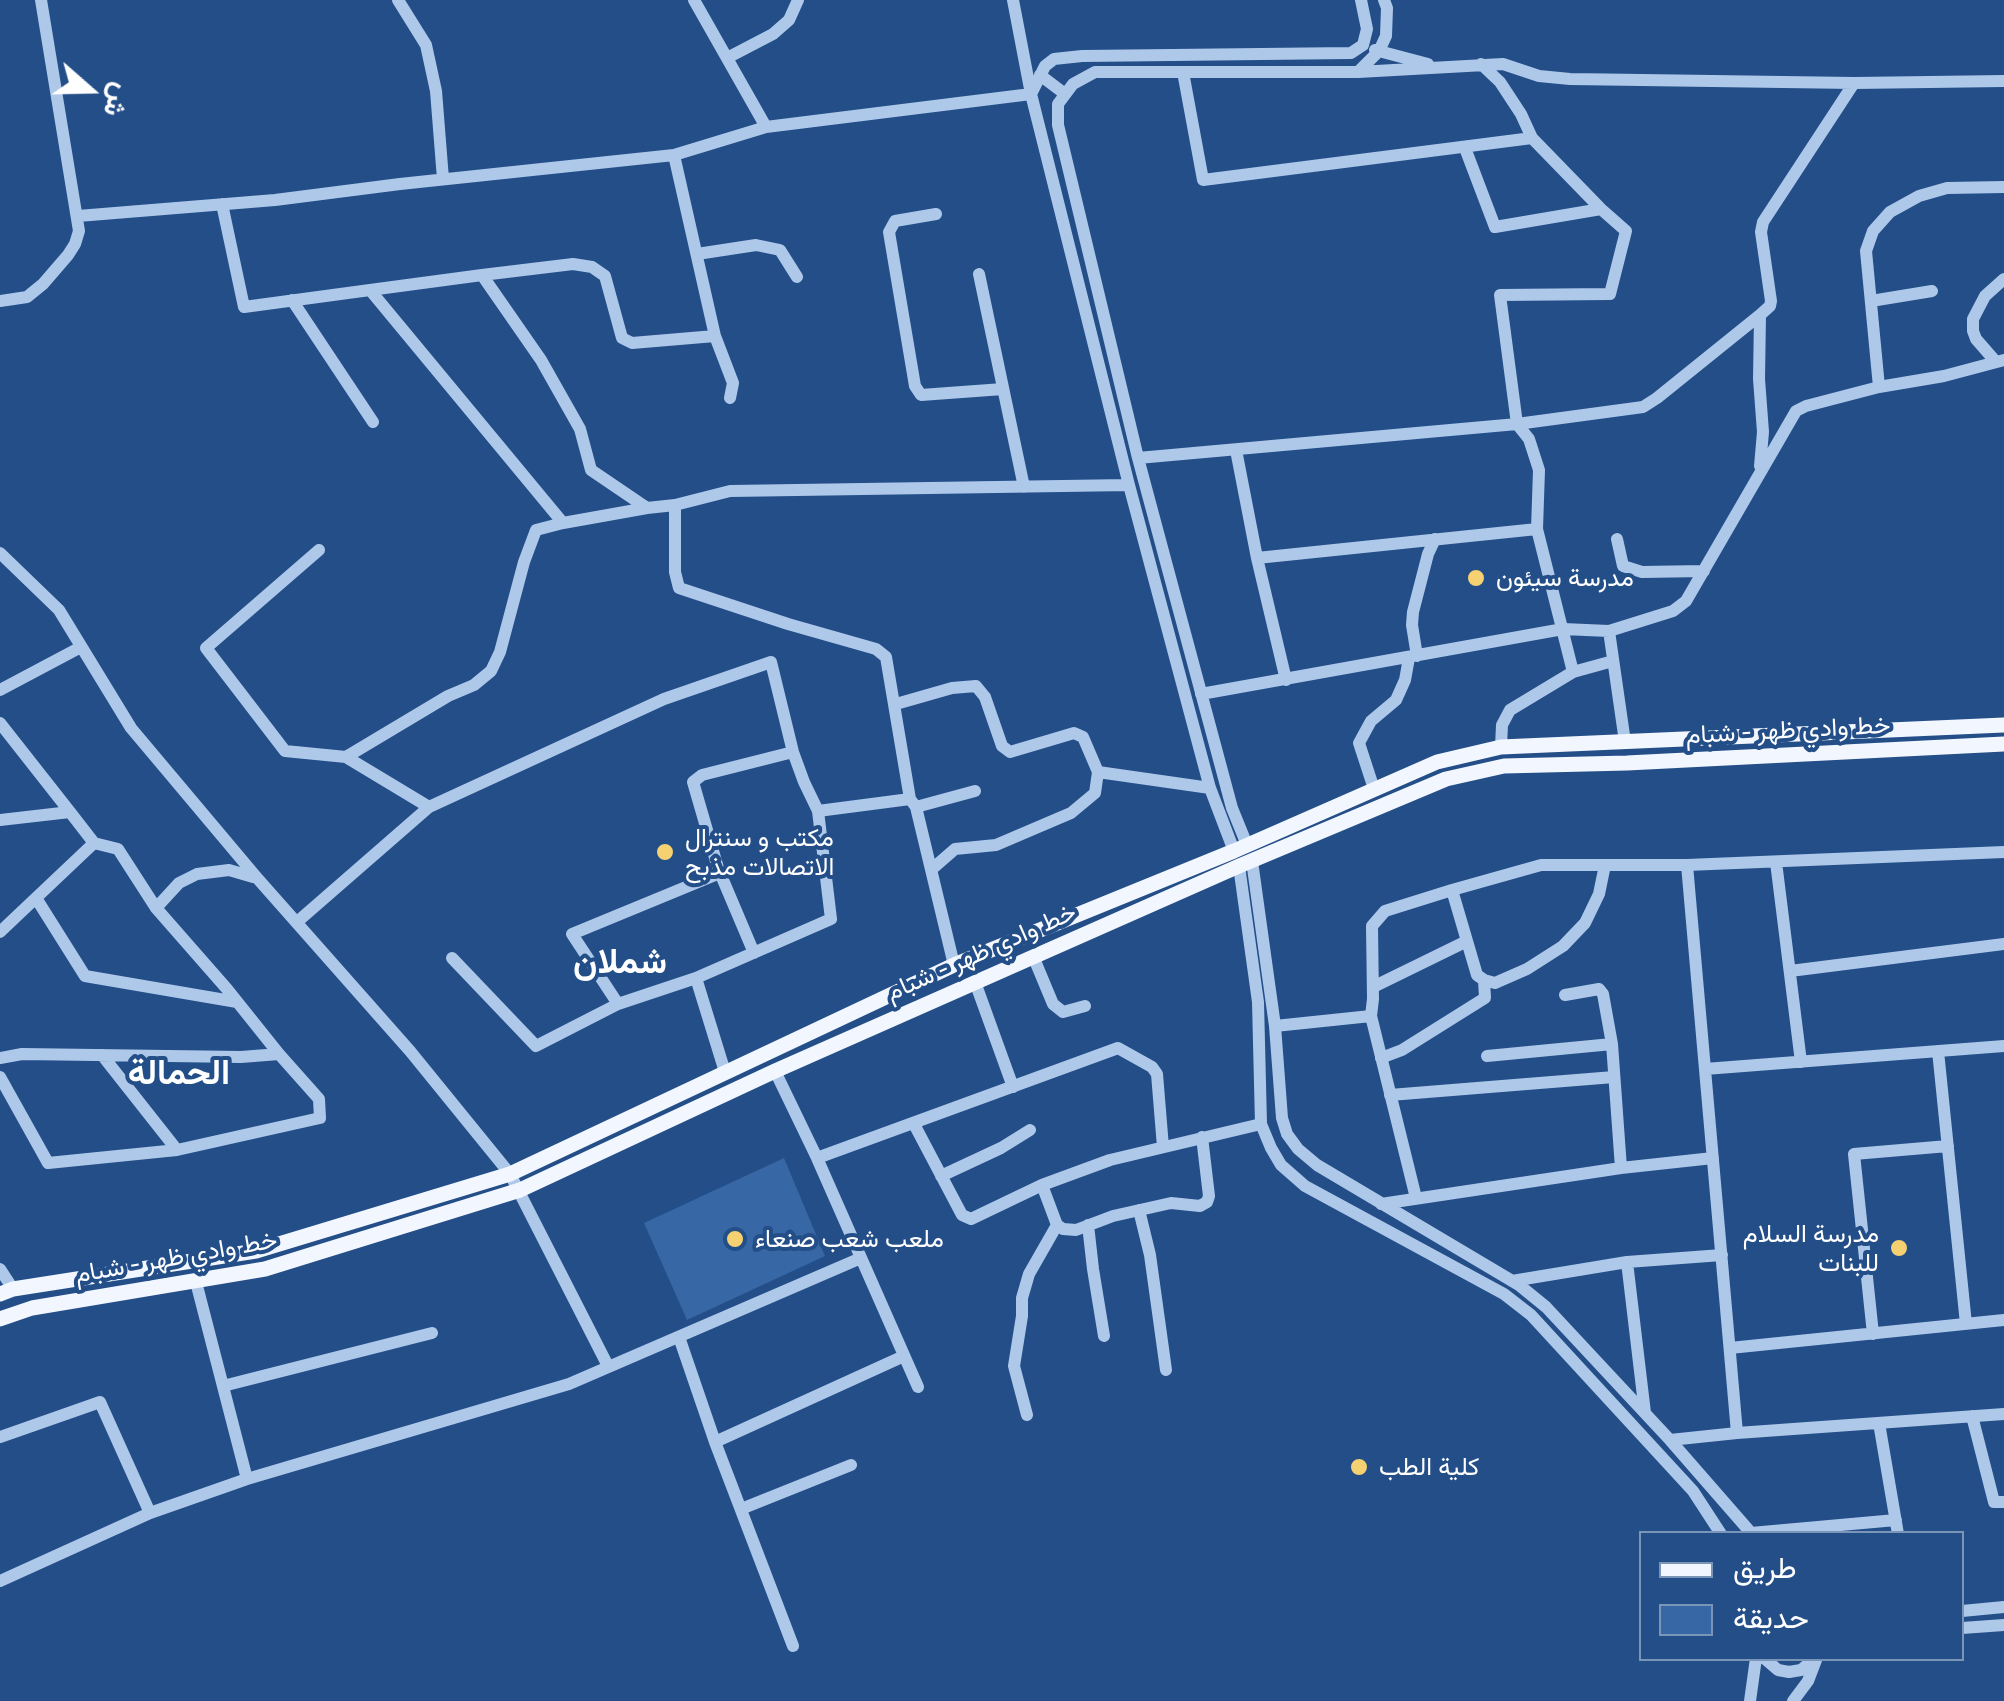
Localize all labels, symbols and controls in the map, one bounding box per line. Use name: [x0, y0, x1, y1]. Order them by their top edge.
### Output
north arrow: [40, 40, 140, 140]
text: ش: [97, 79, 140, 122]
place label: مدرسة سيئون: [1496, 563, 1634, 593]
marker: مدرسة سيئون: [1465, 567, 1487, 589]
street label: خط وادي ظهر - شبام: [1685, 710, 1891, 750]
place label: مكتب و سنترال الاتصالات مذبح: [685, 823, 834, 882]
marker: مكتب و سنترال الاتصالات مذبح: [654, 841, 676, 863]
street label: خط وادي ظهر - شبام: [881, 897, 1081, 1007]
district label: شملان: [573, 941, 667, 983]
district label: الحمالة: [128, 1052, 230, 1094]
place label: مدرسة السلام للبنات: [1743, 1219, 1879, 1278]
street label: خط وادي ظهر - شبام: [72, 1224, 280, 1290]
place label: ملعب شعب صنعاء: [755, 1224, 944, 1254]
marker: ملعب شعب صنعاء: [724, 1228, 746, 1250]
marker: مدرسة السلام للبنات: [1888, 1237, 1910, 1259]
place label: كلية الطب: [1379, 1452, 1479, 1482]
marker: كلية الطب: [1348, 1456, 1370, 1478]
legend: [1639, 1531, 1964, 1661]
text: طريق: [1733, 1549, 1797, 1585]
text: حديقة: [1733, 1599, 1809, 1635]

